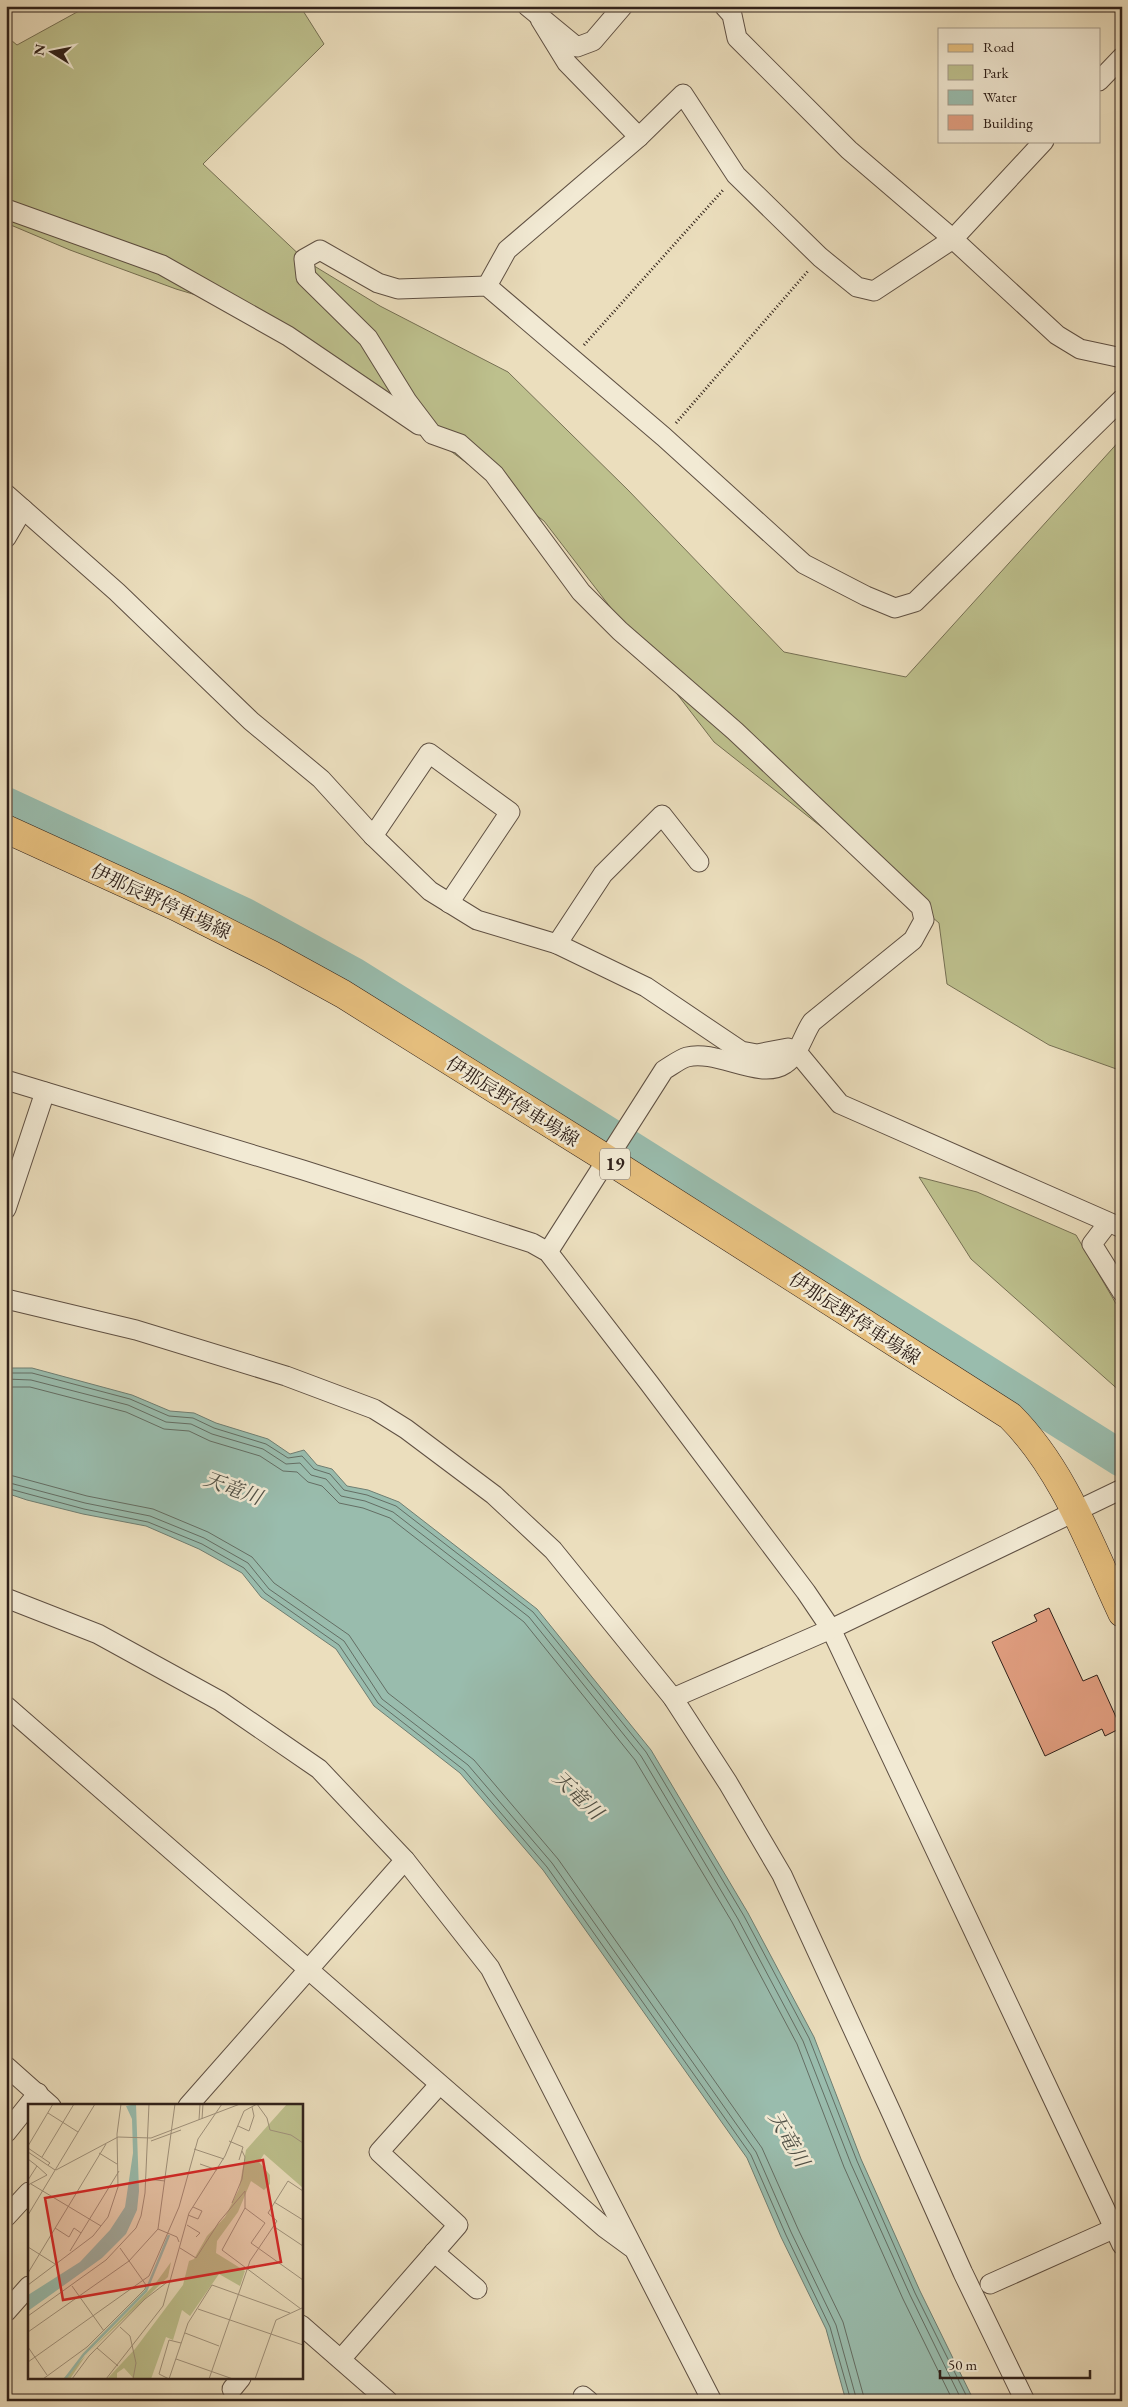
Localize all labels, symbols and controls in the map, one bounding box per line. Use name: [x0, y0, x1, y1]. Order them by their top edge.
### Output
north arrow: [28, 28, 78, 78]
legend: [938, 28, 1100, 142]
text: Road: [983, 37, 1015, 56]
text: N: [29, 42, 49, 57]
text: Park: [983, 63, 1010, 82]
text: Water: [983, 87, 1017, 106]
text: Building: [983, 113, 1033, 132]
street label: 伊那辰野停車場線: [87, 858, 235, 945]
street label: 伊那辰野停車場線: [442, 1051, 584, 1152]
road number: 19: [600, 1148, 630, 1180]
street label: 伊那辰野停車場線: [784, 1267, 925, 1370]
water label: 天竜川: [200, 1466, 268, 1511]
water label: 天竜川: [547, 1765, 610, 1827]
inset map: [28, 2104, 302, 2380]
water label: 天竜川: [763, 2107, 816, 2173]
scale bar: [940, 2347, 1090, 2379]
text: 50 m: [948, 2355, 977, 2374]

